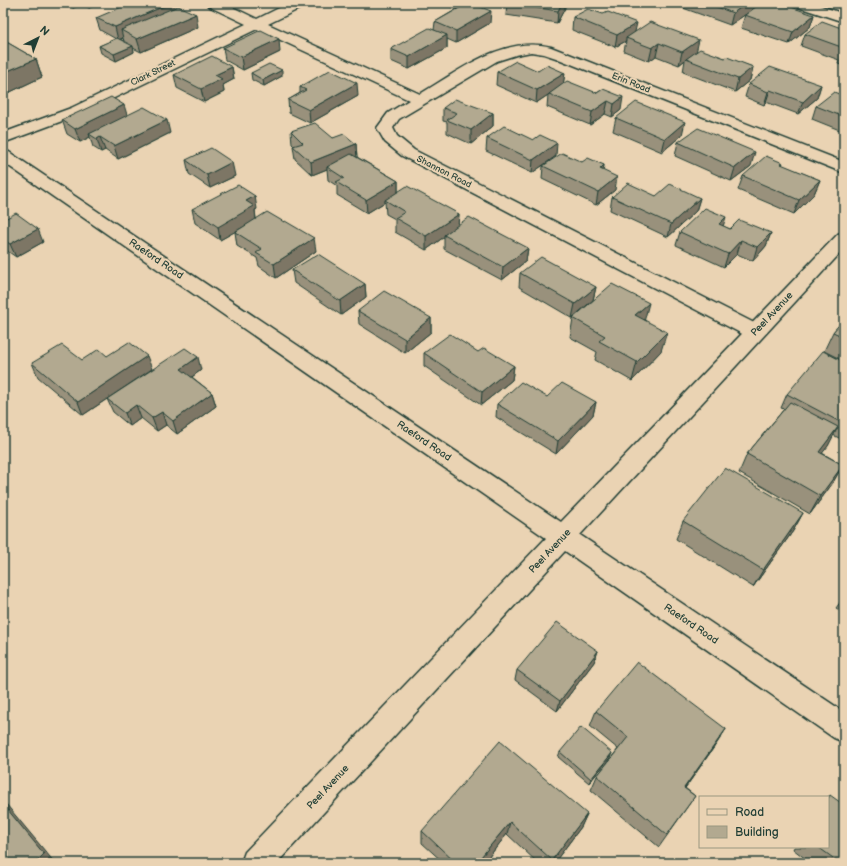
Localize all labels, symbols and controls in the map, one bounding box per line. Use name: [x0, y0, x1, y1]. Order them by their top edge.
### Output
north arrow: [18, 18, 58, 58]
text: N: [37, 23, 52, 39]
street label: Clark Street: [129, 57, 177, 88]
street label: Erin Road: [610, 70, 652, 96]
street label: Shannon Road: [415, 153, 473, 191]
street label: Raeford Road: [126, 236, 186, 282]
street label: Peel Avenue: [748, 289, 796, 339]
street label: Raeford Road: [394, 418, 454, 464]
street label: Peel Avenue: [526, 526, 574, 576]
street label: Raeford Road: [661, 601, 721, 647]
street label: Peel Avenue: [304, 762, 352, 812]
legend: [699, 796, 829, 848]
text: Road: [735, 805, 764, 820]
text: Building: [735, 825, 779, 840]

